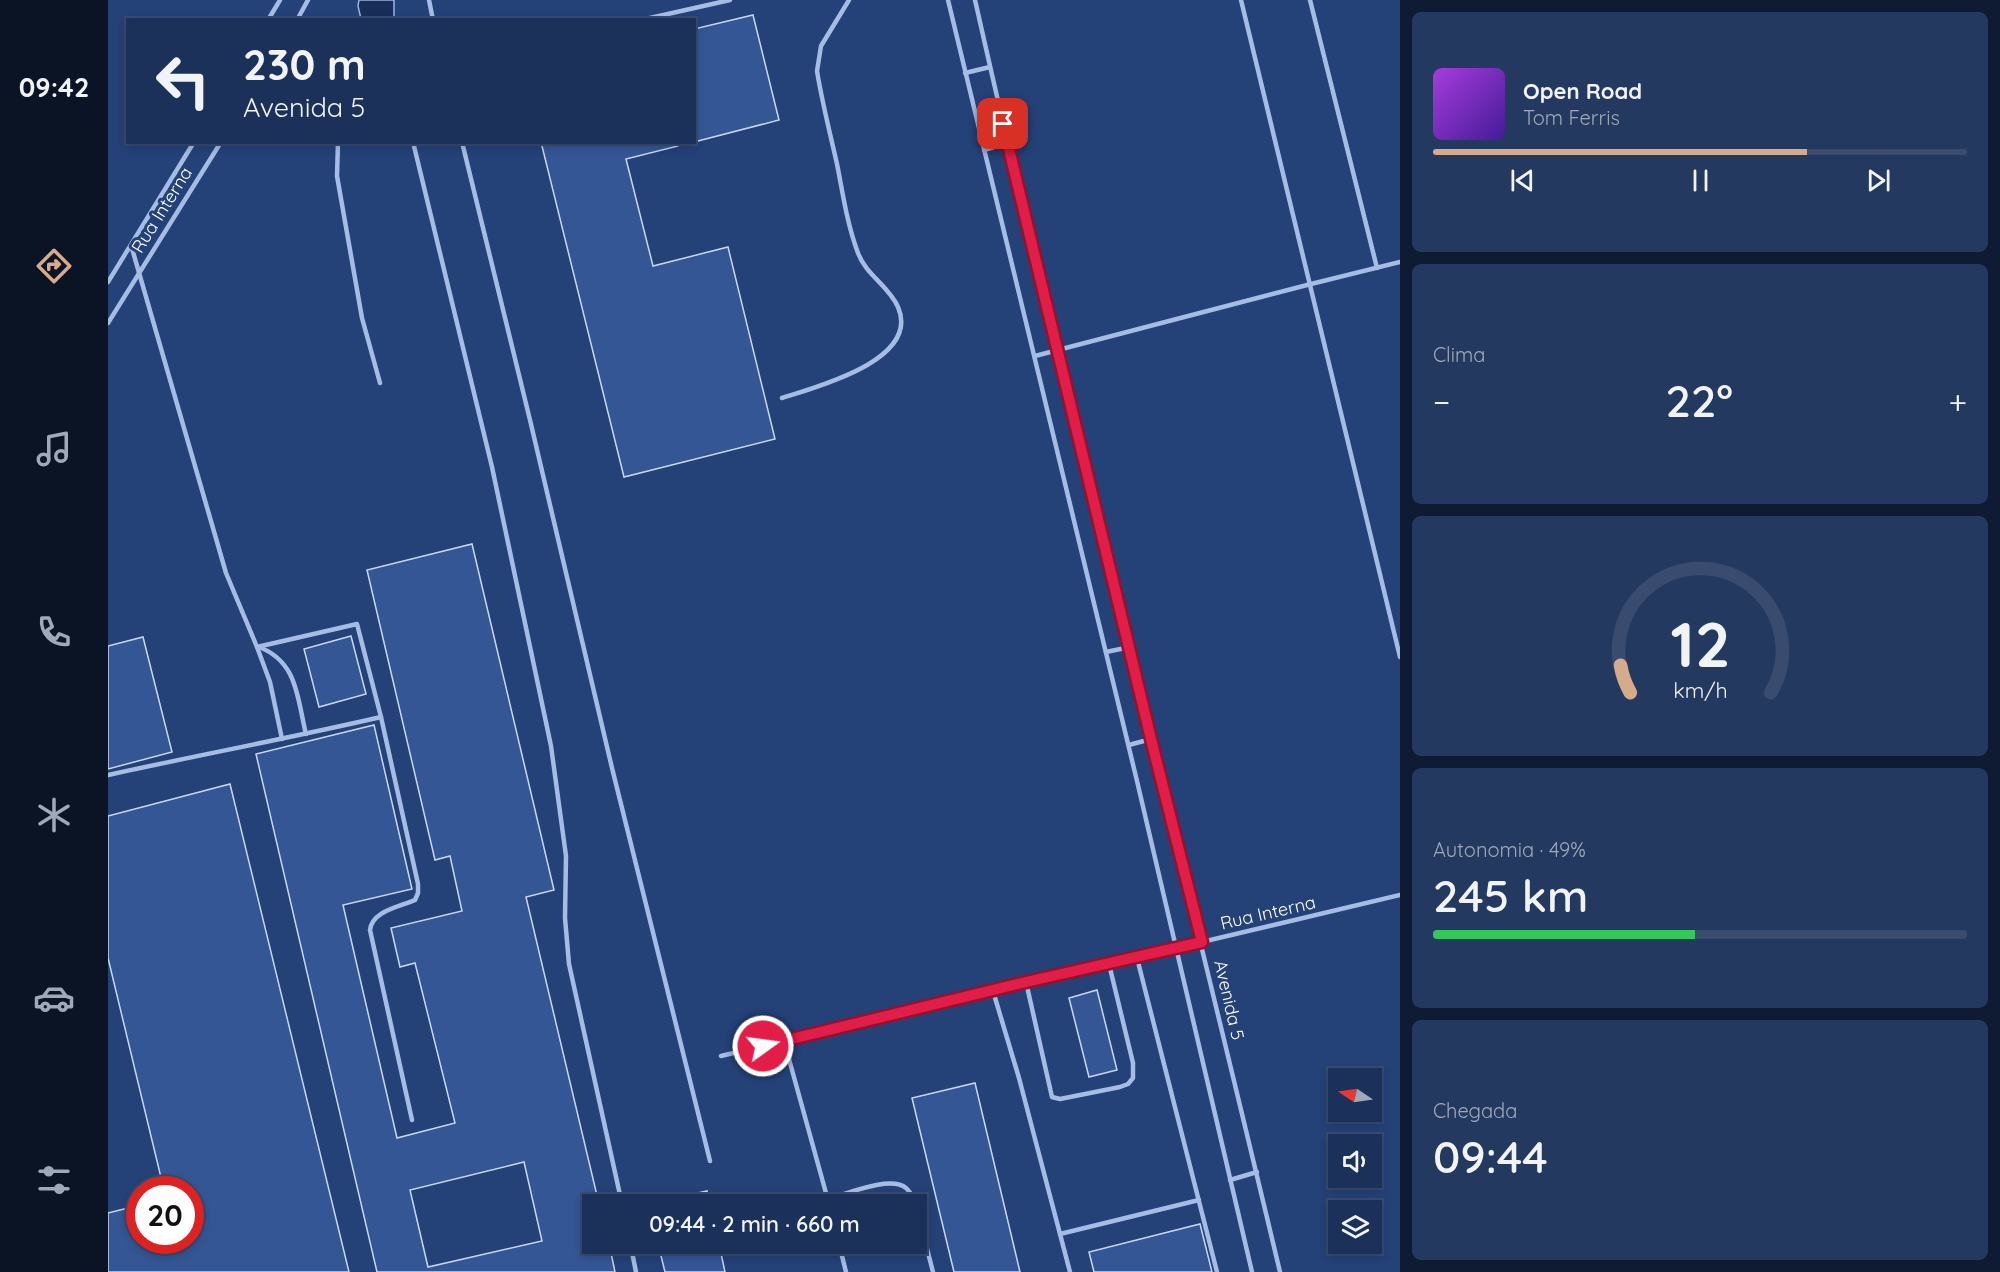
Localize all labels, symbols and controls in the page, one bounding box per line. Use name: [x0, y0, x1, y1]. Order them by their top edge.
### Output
text: 230 m: [243, 38, 366, 91]
icon: left: [144, 42, 222, 120]
text: 09:42: [19, 70, 89, 104]
text: Open Road: [1523, 77, 1642, 105]
text: Avenida 5: [243, 90, 365, 124]
pin: [977, 98, 1028, 149]
text: Tom Ferris: [1523, 105, 1620, 130]
icon: arrive: [986, 107, 1019, 140]
street label: Rua Interna: [126, 162, 197, 257]
icon: previous: [1506, 164, 1539, 197]
icon: pause: [1684, 164, 1717, 197]
icon: next: [1862, 164, 1895, 197]
icon: directions: [33, 245, 75, 287]
text: Clima: [1433, 342, 1485, 367]
text: 22°: [1666, 372, 1733, 428]
text: −: [1433, 381, 1450, 422]
text: +: [1948, 381, 1967, 422]
icon: music: [33, 428, 75, 470]
text: 12: [1670, 605, 1730, 683]
icon: phone: [33, 611, 75, 653]
text: km/h: [1673, 677, 1727, 703]
icon: climate: [33, 794, 75, 836]
text: Autonomia · 49%: [1433, 837, 1586, 862]
text: 245 km: [1433, 867, 1588, 923]
street label: Rua Interna: [1218, 890, 1318, 935]
street label: Avenida 5: [1209, 958, 1250, 1042]
icon: car: [33, 977, 75, 1019]
position arrow: [731, 1014, 795, 1078]
north arrow: [1328, 1068, 1382, 1122]
map controls: [1328, 1068, 1382, 1254]
text: Chegada: [1433, 1098, 1517, 1123]
text: 09:44: [1433, 1128, 1548, 1184]
button: sound: [1328, 1134, 1382, 1188]
icon: filters: [33, 1159, 75, 1201]
speed limit sign: 20: [126, 1176, 204, 1254]
button: layers: [1328, 1200, 1382, 1254]
text: 09:44 · 2 min · 660 m: [649, 1210, 860, 1238]

